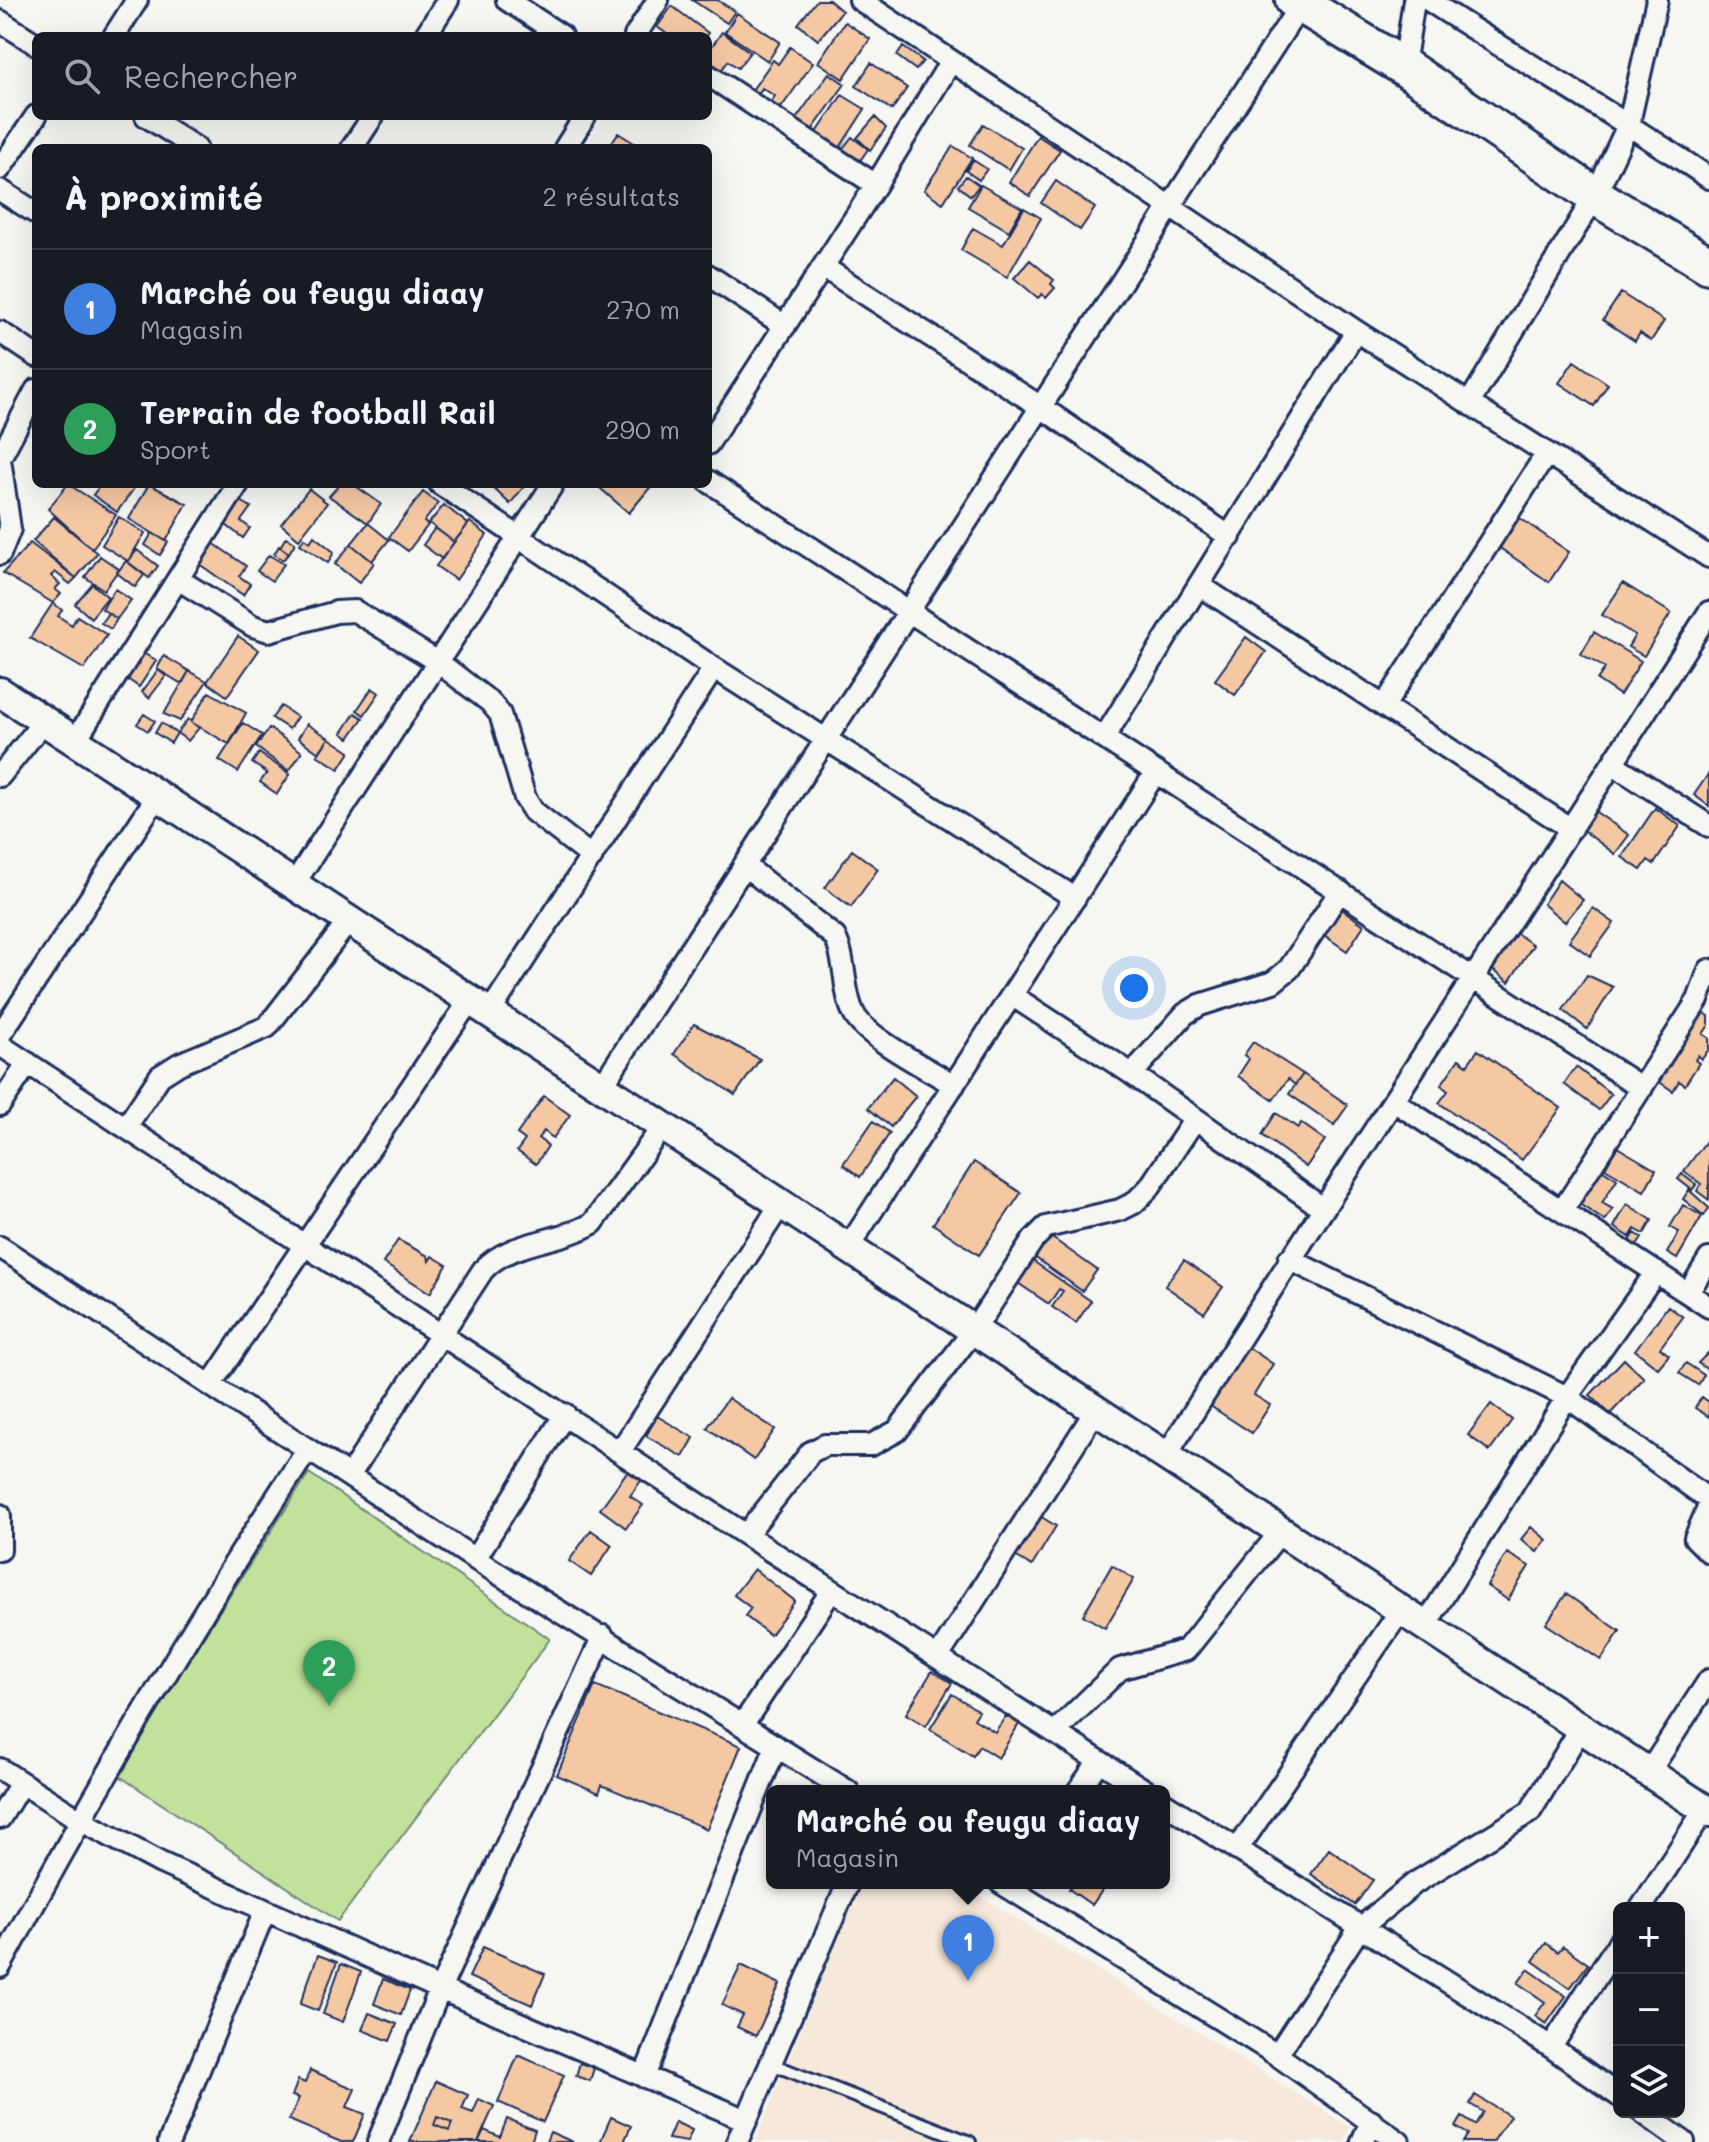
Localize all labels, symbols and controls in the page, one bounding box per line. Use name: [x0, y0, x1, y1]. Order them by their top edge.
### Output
search box: [32, 32, 712, 120]
icon: search: [60, 54, 104, 98]
text: Rechercher: [124, 56, 298, 96]
text: À proximité: [64, 174, 263, 219]
text: 2 résultats: [542, 179, 680, 213]
text: Marché ou feugu diaay: [140, 272, 485, 312]
text: 1: [84, 292, 96, 326]
text: 270 m: [606, 292, 680, 326]
text: Magasin: [140, 312, 243, 346]
text: Terrain de football Rail: [140, 392, 496, 432]
text: 2: [83, 412, 97, 446]
text: 290 m: [605, 412, 680, 446]
text: Sport: [140, 432, 211, 466]
your location: [1114, 968, 1154, 1008]
pin: 2: [303, 1640, 355, 1706]
popup: [766, 1785, 1170, 1889]
text: Marché ou feugu diaay: [796, 1800, 1140, 1840]
text: Magasin: [796, 1840, 899, 1874]
map controls: [1613, 1902, 1685, 2118]
button: +: [1613, 1902, 1685, 1974]
pin: 1: [942, 1915, 994, 1981]
button: −: [1613, 1974, 1685, 2046]
button: layers: [1613, 2046, 1685, 2118]

